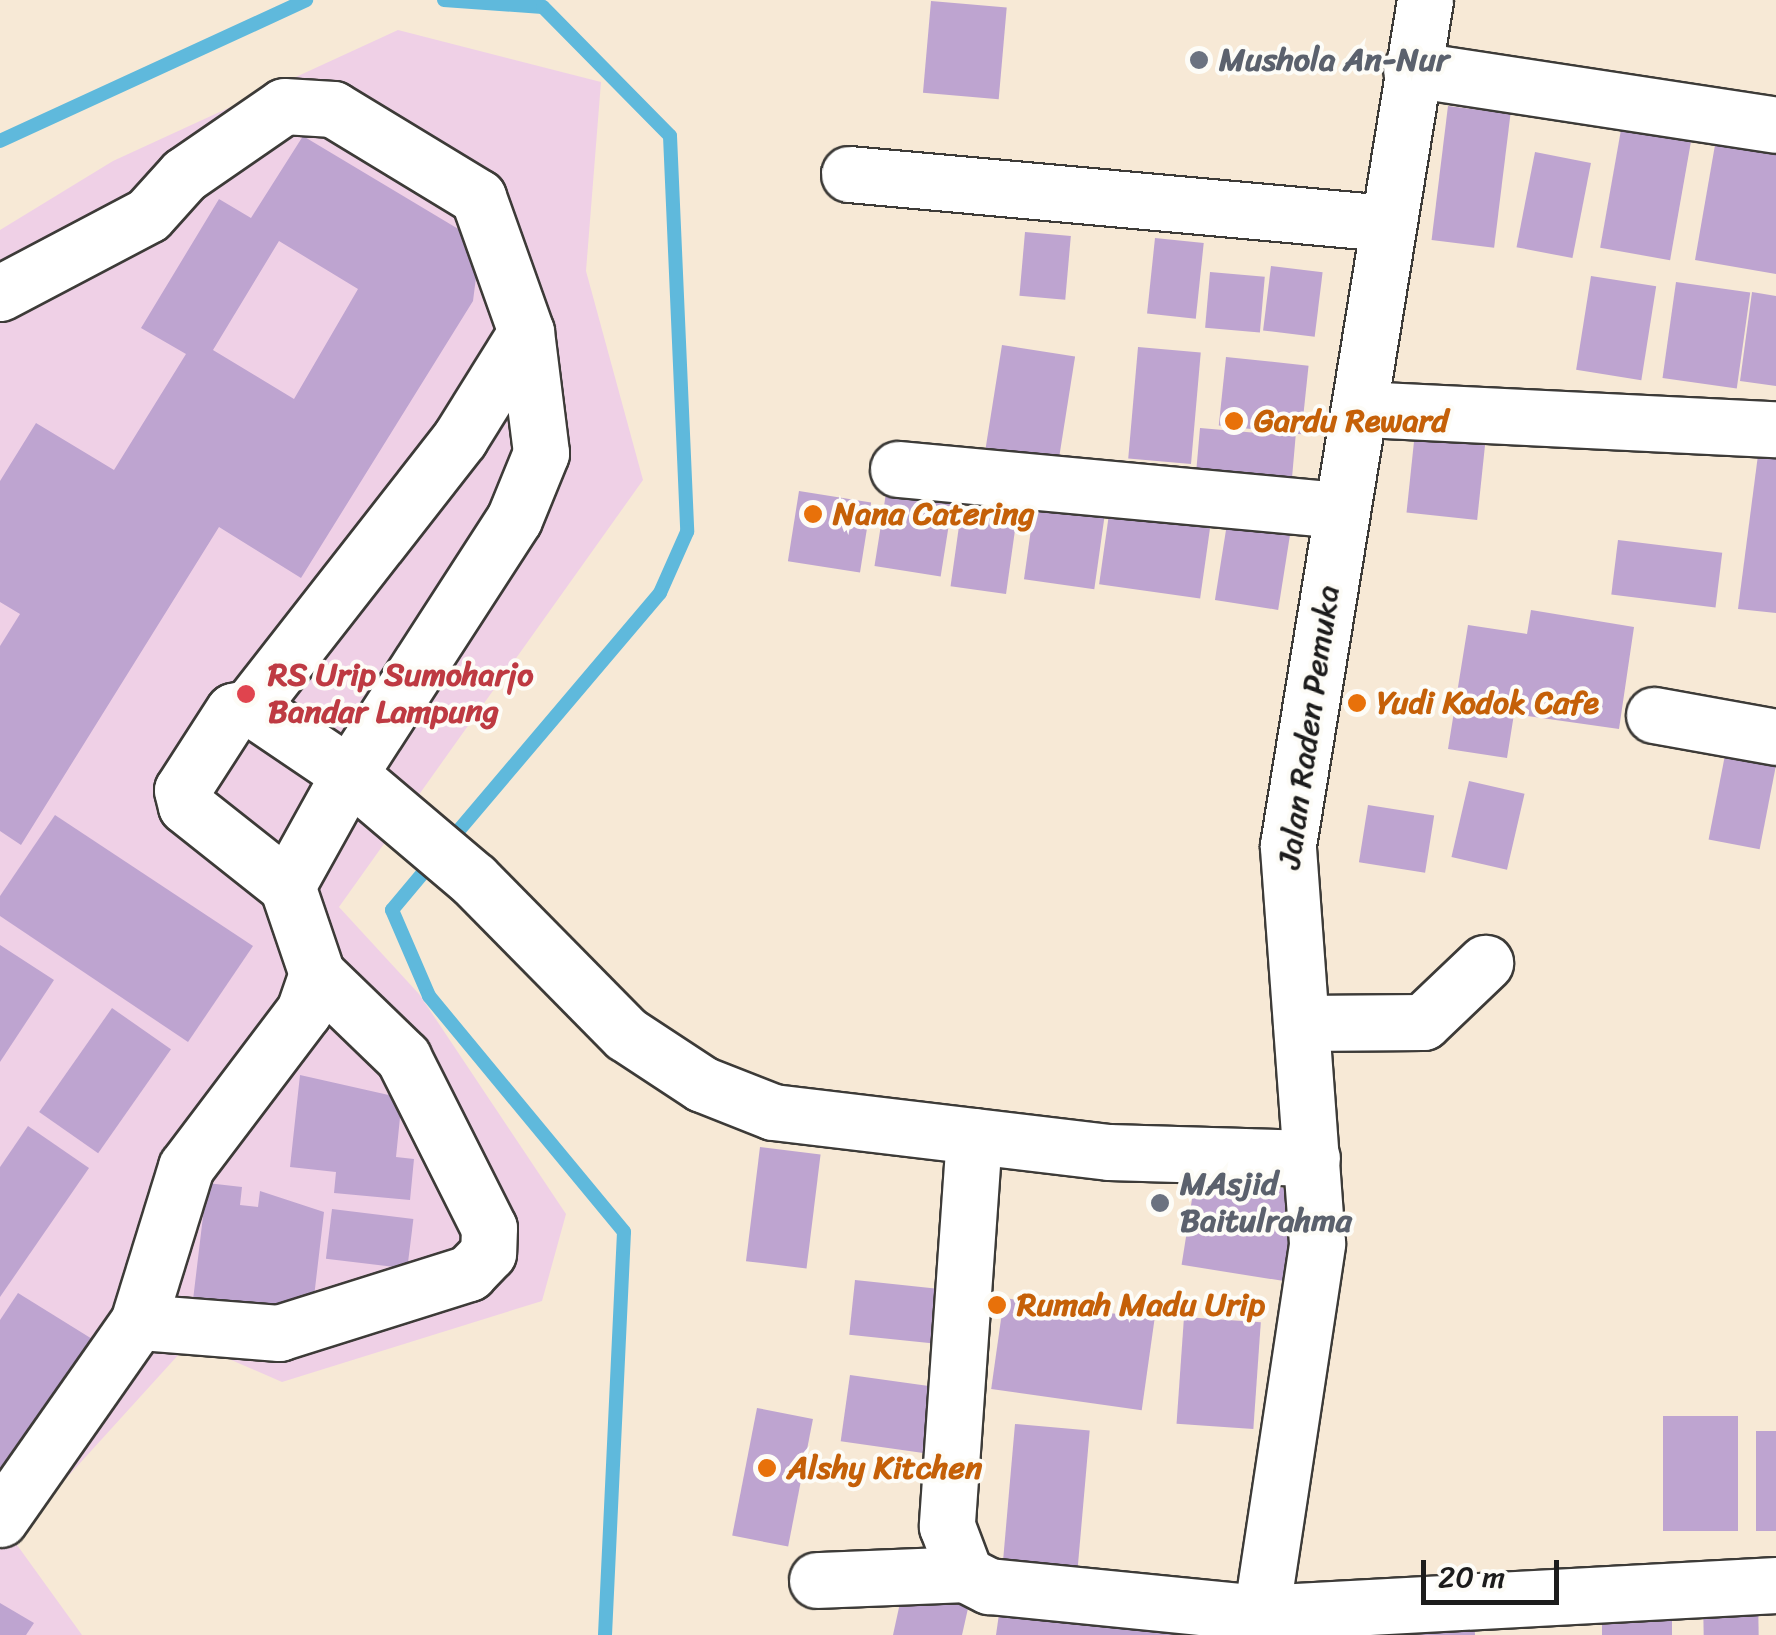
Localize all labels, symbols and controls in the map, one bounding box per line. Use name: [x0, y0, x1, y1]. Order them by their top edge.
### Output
place label: Mushola An-Nur: [1219, 41, 1449, 79]
marker: Mushola An-Nur: [1188, 49, 1210, 71]
place label: Gardu Reward: [1254, 402, 1449, 440]
marker: Gardu Reward: [1223, 410, 1245, 432]
place label: Nana Catering: [833, 495, 1035, 533]
marker: Nana Catering: [802, 503, 824, 525]
street label: Jalan Raden Pemuka: [1270, 582, 1348, 872]
place label: RS Urip Sumoharjo Bandar Lampung: [268, 657, 535, 732]
marker: RS Urip Sumoharjo Bandar Lampung: [233, 681, 259, 707]
place label: Yudi Kodok Cafe: [1377, 684, 1603, 722]
marker: Yudi Kodok Cafe: [1346, 692, 1368, 714]
place label: MAsjid Baitulrahma: [1180, 1166, 1352, 1241]
marker: MAsjid Baitulrahma: [1149, 1192, 1171, 1214]
place label: Rumah Madu Urip: [1017, 1286, 1264, 1324]
marker: Rumah Madu Urip: [986, 1294, 1008, 1316]
place label: Alshy Kitchen: [787, 1449, 982, 1487]
marker: Alshy Kitchen: [756, 1457, 778, 1479]
scale bar: [1426, 1540, 1564, 1602]
text: 20 m: [1438, 1550, 1505, 1604]

